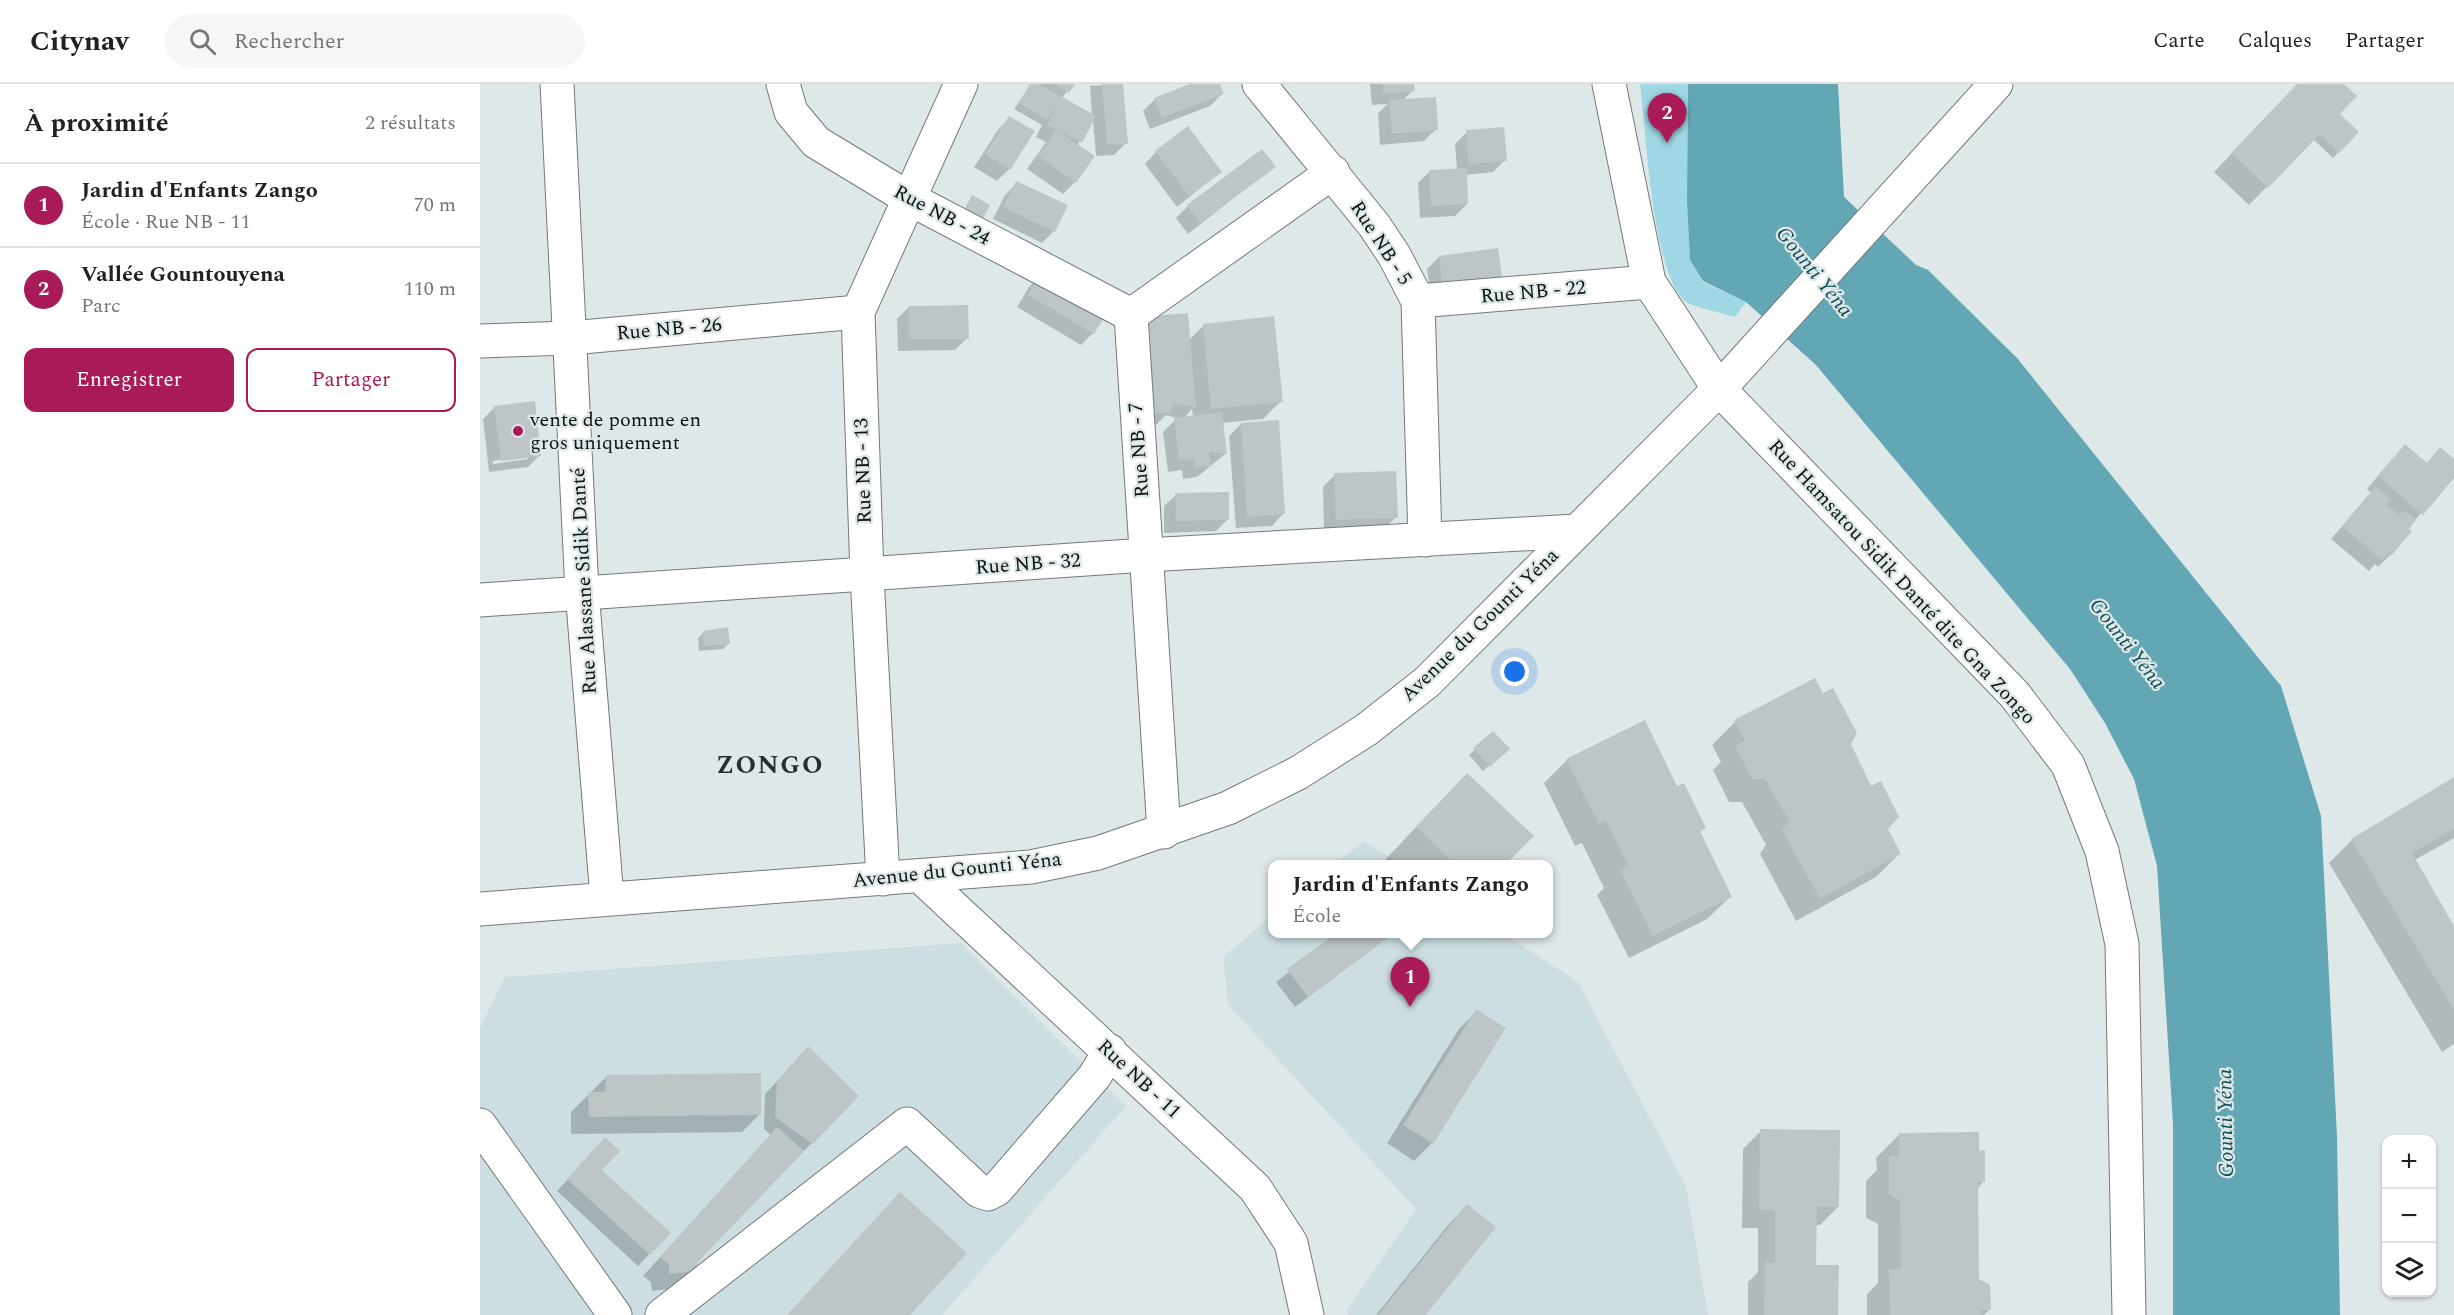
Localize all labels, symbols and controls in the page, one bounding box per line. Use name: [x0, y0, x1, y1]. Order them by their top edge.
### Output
search box: [165, 14, 585, 68]
text: Citynav: [30, 20, 129, 63]
icon: search: [186, 25, 219, 58]
text: Rechercher: [234, 25, 344, 58]
text: Carte: [2153, 25, 2205, 57]
text: Calques: [2238, 25, 2312, 57]
text: Partager: [2345, 25, 2424, 57]
pin: 2: [1648, 94, 1686, 143]
text: À proximité: [24, 103, 169, 143]
text: 2 résultats: [365, 108, 456, 138]
text: Jardin d'Enfants Zango: [81, 174, 318, 207]
street label: Rue NB - 24: [888, 177, 996, 253]
text: 1: [38, 190, 49, 220]
text: 70 m: [414, 190, 456, 220]
street label: Rue NB - 5: [1342, 195, 1420, 291]
text: École · Rue NB - 11: [81, 207, 251, 237]
water label: Gounti Yéna: [1767, 220, 1861, 325]
text: Vallée Gountouyena: [81, 258, 285, 291]
street label: Rue NB - 22: [1479, 272, 1587, 312]
text: 2: [38, 274, 49, 304]
text: 110 m: [404, 274, 456, 304]
text: Parc: [81, 291, 121, 321]
street label: Rue NB - 26: [615, 309, 723, 349]
button: Enregistrer: [24, 348, 234, 412]
button: Partager: [246, 348, 456, 412]
street label: Rue NB - 7: [1121, 401, 1157, 499]
place label: vente de pomme en gros uniquement: [529, 405, 701, 458]
street label: Rue NB - 13: [846, 418, 880, 524]
marker: vente de pomme en gros uniquement: [511, 424, 525, 438]
street label: Rue Hamsatou Sidik Danté dite Gna Zongo: [1761, 432, 2043, 732]
street label: Rue Alassane Sidik Danté: [563, 467, 605, 695]
street label: Avenue du Gounti Yéna: [1394, 541, 1566, 709]
street label: Rue NB - 32: [974, 545, 1082, 583]
water label: Gounti Yéna: [2081, 591, 2173, 697]
your location: [1500, 657, 1529, 686]
district label: ZONGO: [716, 745, 824, 785]
street label: Avenue du Gounti Yéna: [851, 844, 1063, 896]
popup: [1268, 860, 1553, 938]
text: Jardin d'Enfants Zango: [1292, 868, 1529, 901]
text: École: [1292, 901, 1341, 931]
pin: 1: [1390, 958, 1430, 1007]
street label: Rue NB - 11: [1090, 1032, 1188, 1126]
water label: Gounti Yéna: [2209, 1068, 2243, 1178]
map controls: [2382, 1135, 2436, 1297]
button: +: [2382, 1135, 2436, 1189]
button: −: [2382, 1189, 2436, 1243]
button: layers: [2382, 1243, 2436, 1297]

